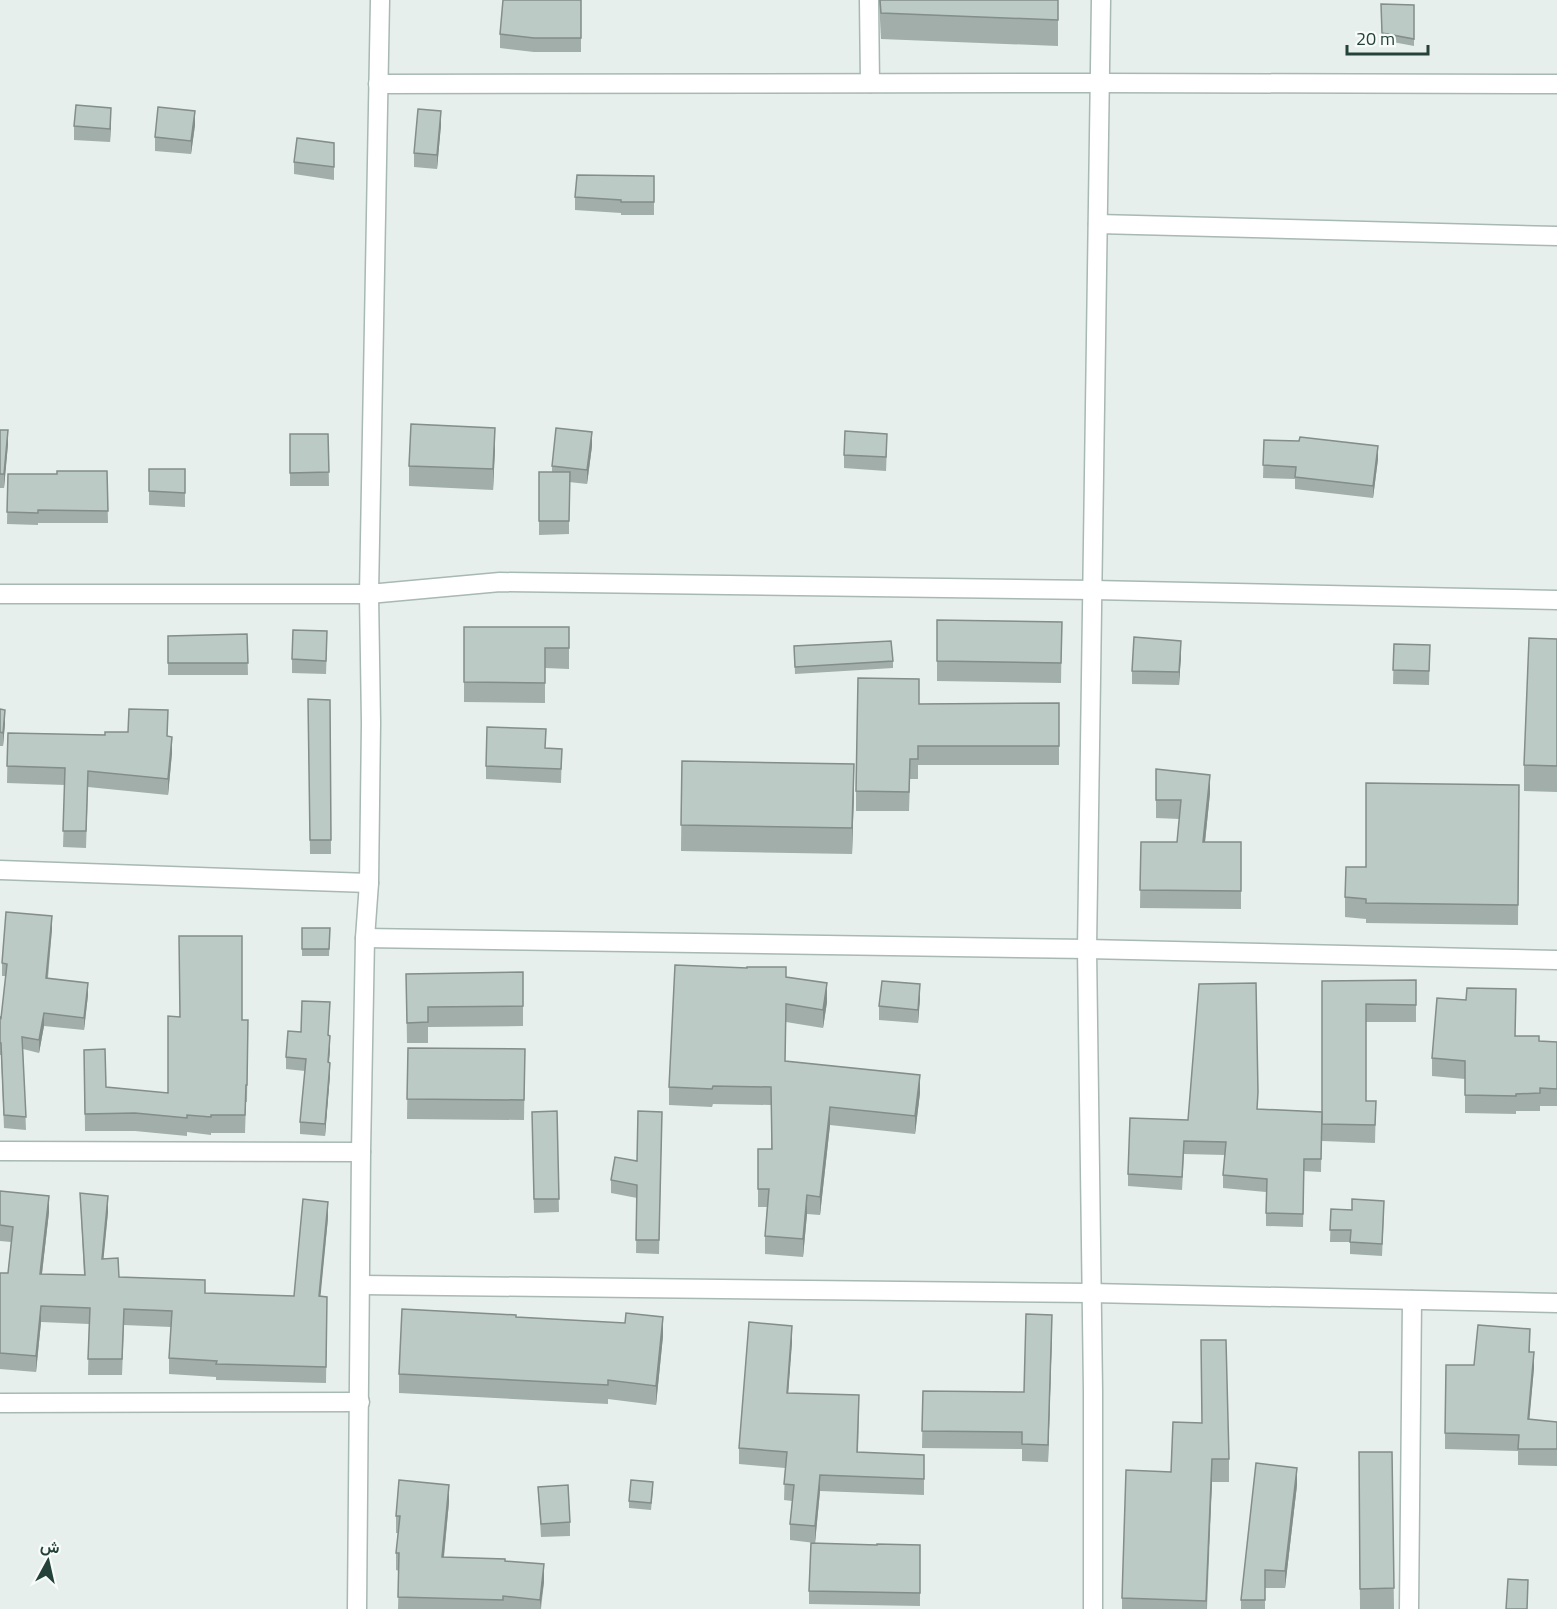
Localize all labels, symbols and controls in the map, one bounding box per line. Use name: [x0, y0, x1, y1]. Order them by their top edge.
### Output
scale bar: [1347, 18, 1428, 56]
text: 20 m: [1356, 25, 1395, 52]
north arrow: [18, 1531, 78, 1591]
text: ش: [39, 1533, 61, 1559]

